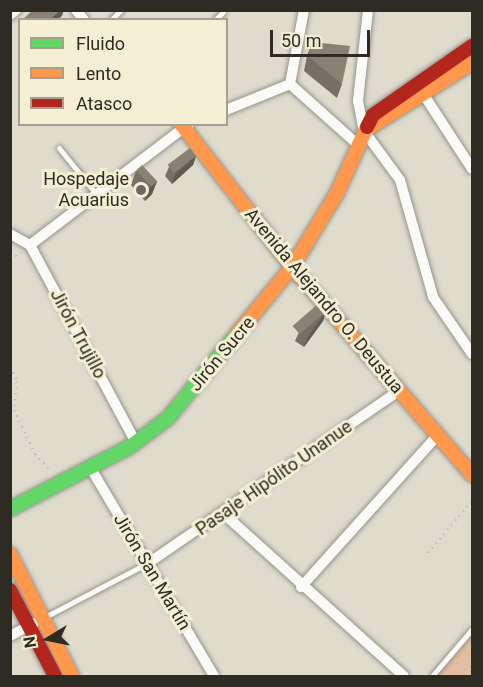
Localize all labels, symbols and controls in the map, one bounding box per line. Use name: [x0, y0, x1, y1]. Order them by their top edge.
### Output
legend: [18, 18, 228, 126]
scale bar: [273, 18, 374, 56]
text: 50 m: [281, 30, 321, 51]
text: Fluido: [76, 33, 125, 54]
text: Lento: [76, 63, 121, 84]
text: Atasco: [76, 93, 132, 114]
place label: Hospedaje Acuarius: [43, 169, 129, 212]
marker: Hospedaje Acuarius: [134, 183, 148, 197]
street label: Avenida Alejandro O. Deustua: [240, 204, 408, 398]
street label: Jirón Trujillo: [45, 285, 111, 383]
street label: Jirón Sucre: [185, 312, 259, 396]
street label: Pasaje Hipólito Unanue: [192, 416, 356, 540]
street label: Jirón San Martín: [109, 510, 195, 634]
north arrow: [18, 609, 78, 669]
text: N: [19, 635, 40, 649]

